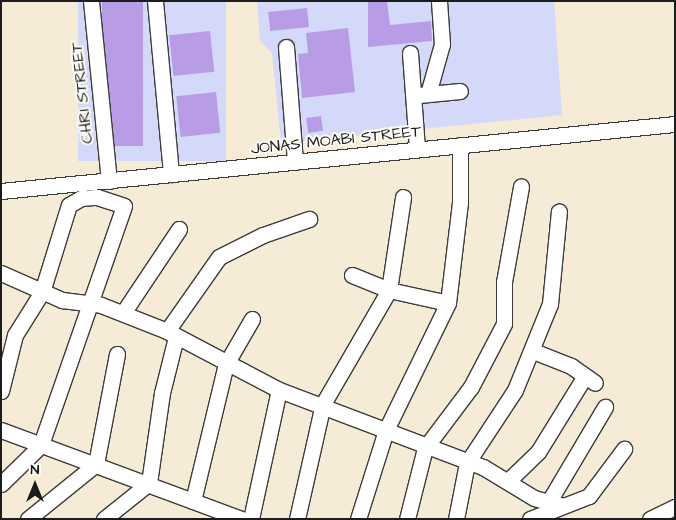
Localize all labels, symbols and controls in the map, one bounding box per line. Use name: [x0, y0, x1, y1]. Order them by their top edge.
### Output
street label: CHRI STREET: [67, 41, 97, 145]
street label: JONAS MOABI STREET: [250, 122, 422, 158]
north arrow: [10, 460, 60, 510]
text: N: [31, 460, 39, 480]

